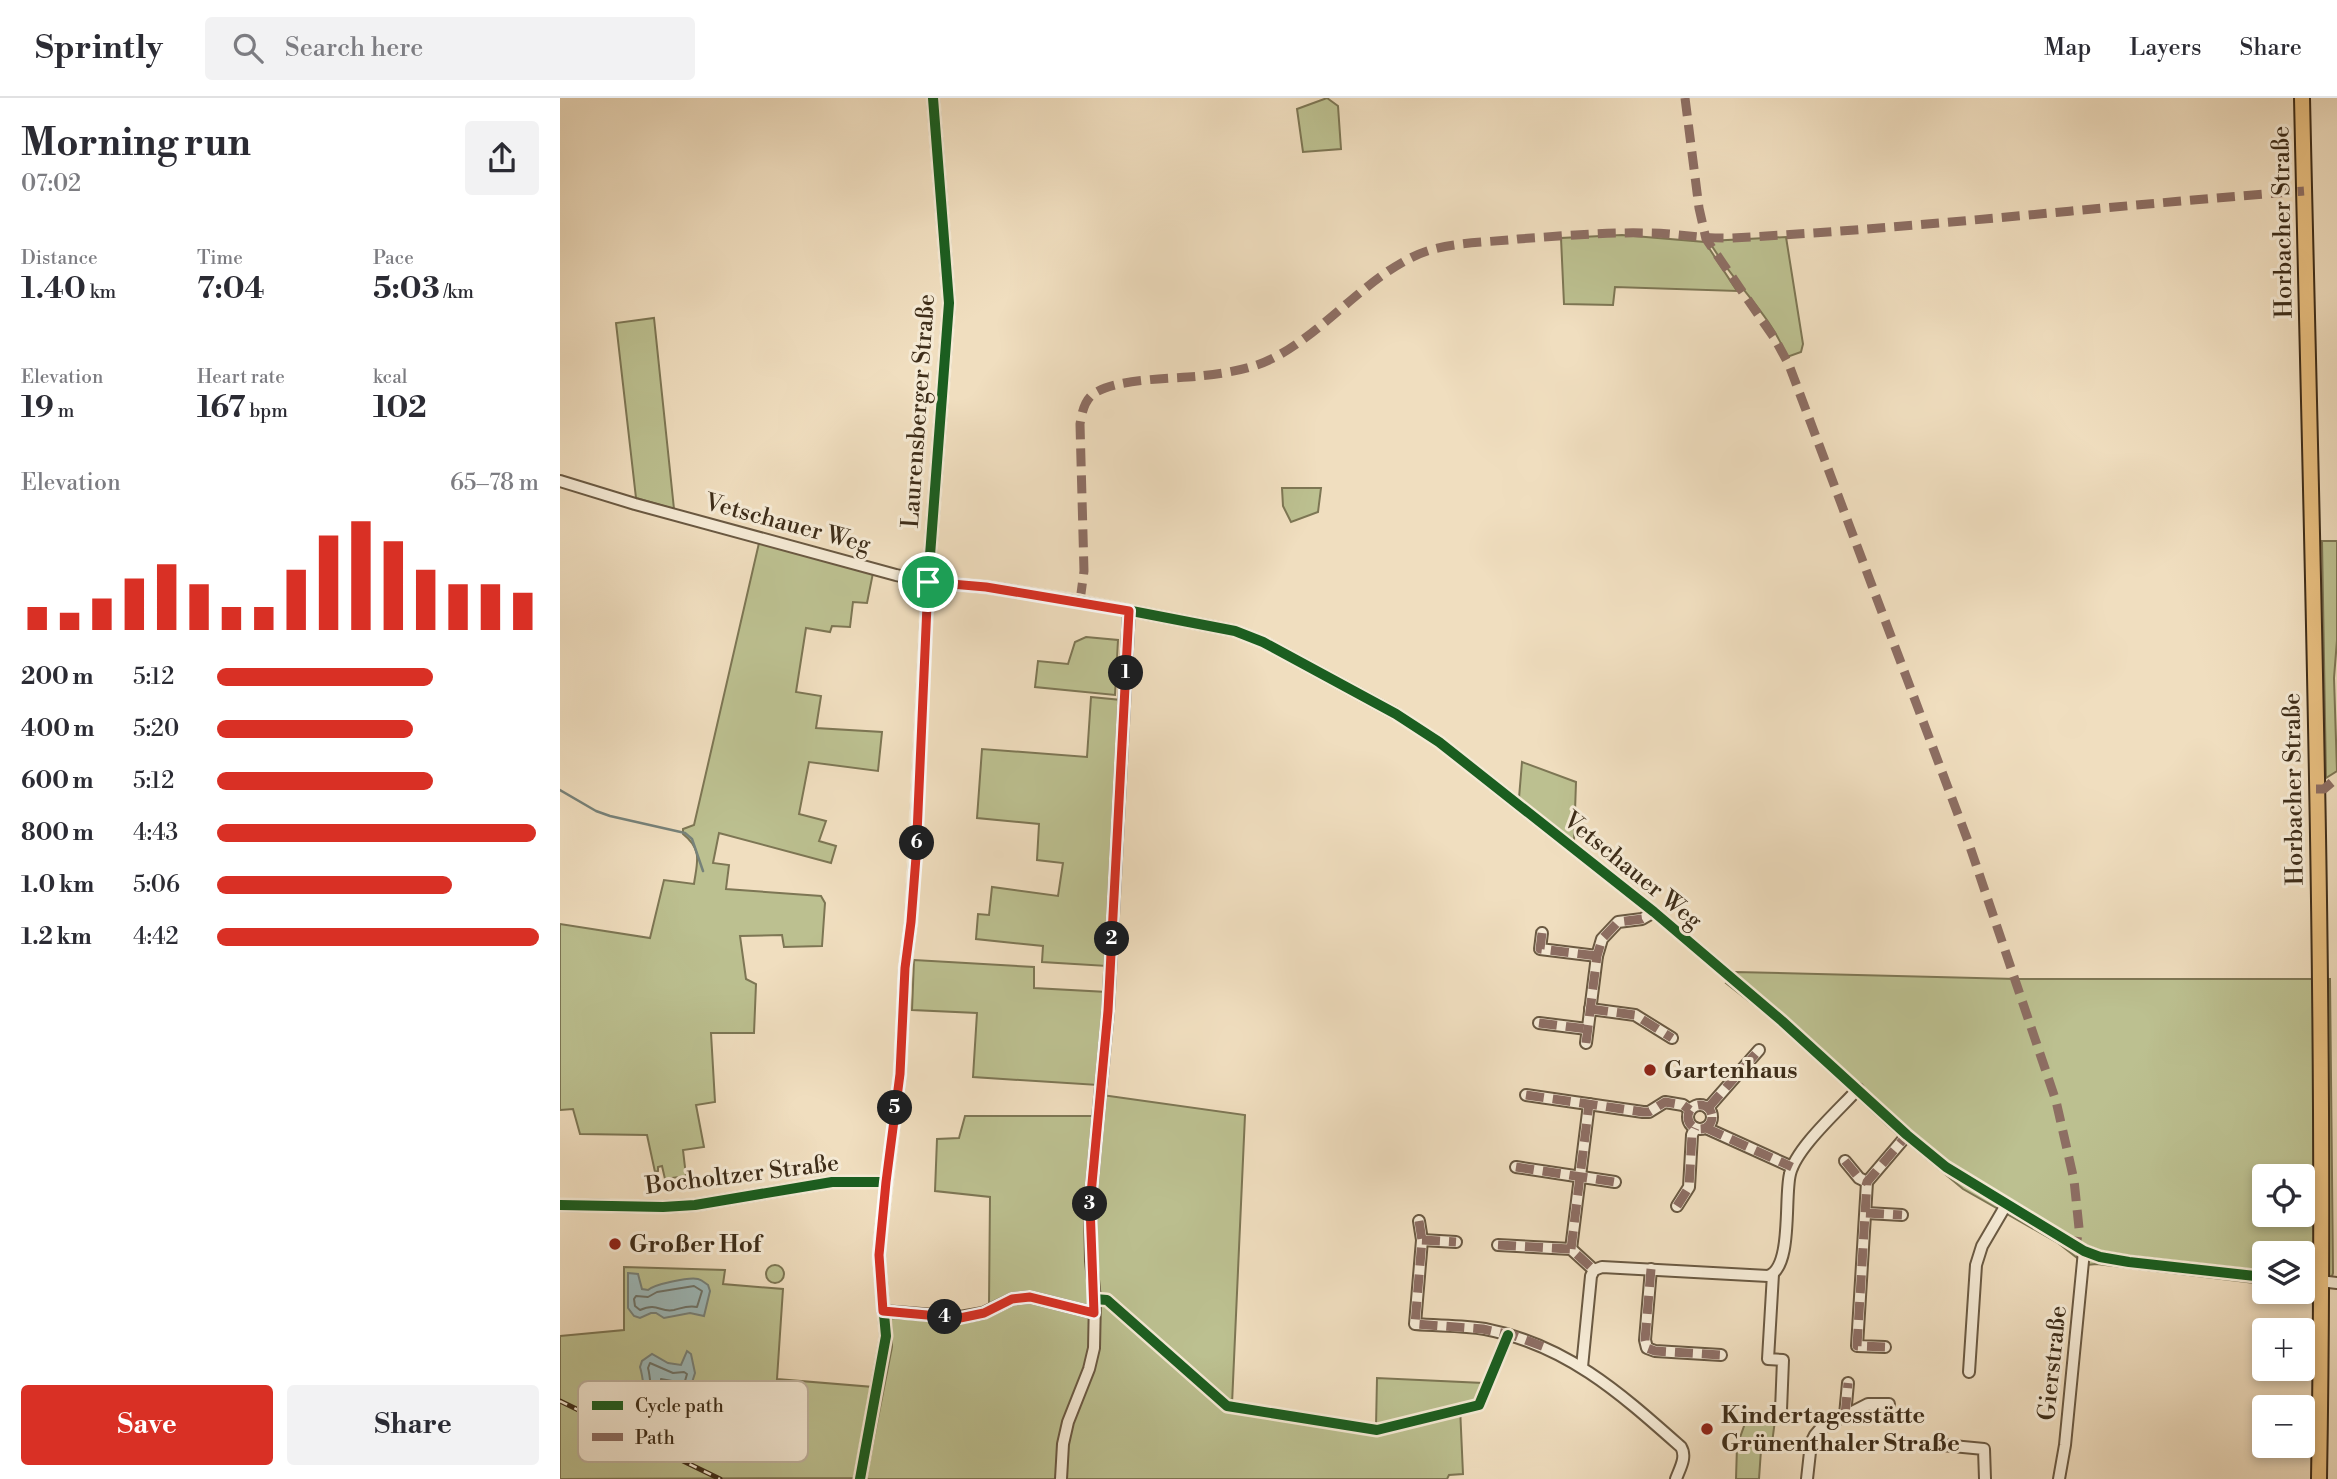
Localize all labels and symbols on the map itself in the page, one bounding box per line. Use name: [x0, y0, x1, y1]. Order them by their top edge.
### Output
street label: Horbacher Straße: [2266, 125, 2300, 319]
street label: Laurensberger Straße: [896, 293, 942, 529]
street label: Vetschauer Weg: [701, 487, 875, 561]
pin: [898, 552, 958, 612]
pin: 1: [1108, 656, 1144, 690]
street label: Horbacher Straße: [2277, 692, 2311, 886]
street label: Vetschauer Weg: [1556, 805, 1709, 936]
pin: 6: [900, 826, 934, 860]
pin: 2: [1094, 922, 1130, 956]
place label: Gartenhaus: [1664, 1056, 1798, 1086]
marker: Gartenhaus: [1642, 1062, 1658, 1078]
pin: 5: [878, 1090, 912, 1126]
street label: Bocholtzer Straße: [643, 1148, 841, 1202]
pin: 3: [1072, 1186, 1108, 1222]
place label: Großer Hof: [629, 1230, 764, 1260]
marker: Großer Hof: [607, 1236, 623, 1252]
pin: 4: [928, 1300, 962, 1334]
street label: Gierstraße: [2032, 1304, 2074, 1422]
legend: [578, 1381, 808, 1462]
text: Cycle path: [635, 1394, 724, 1418]
place label: Kindertagesstätte Grünenthaler Straße: [1721, 1401, 1960, 1459]
marker: Kindertagesstätte Grünenthaler Straße: [1699, 1421, 1715, 1437]
text: Path: [635, 1426, 675, 1450]

